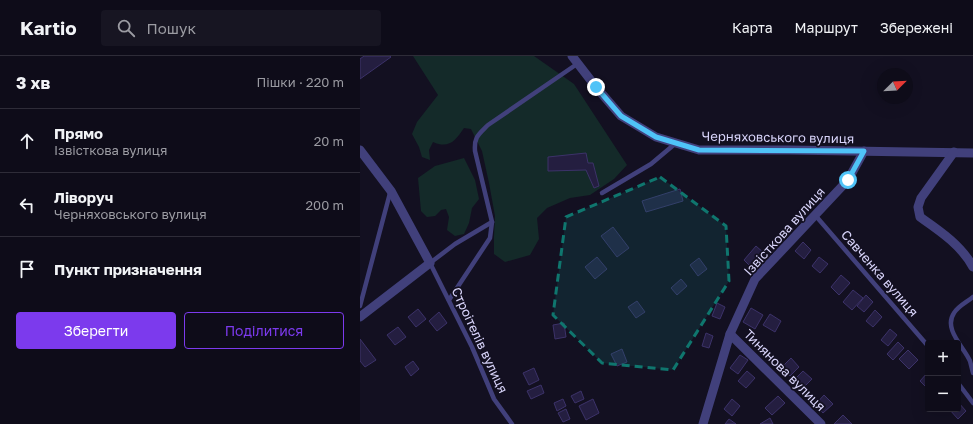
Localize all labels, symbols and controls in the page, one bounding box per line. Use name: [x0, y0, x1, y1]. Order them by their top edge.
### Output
search box: [101, 10, 381, 46]
text: Kartio: [20, 16, 77, 39]
icon: search: [115, 17, 137, 39]
text: Пошук: [147, 19, 196, 37]
text: Карта: [732, 19, 773, 36]
text: Маршрут: [795, 19, 858, 36]
text: Збережені: [880, 19, 953, 36]
north arrow: [877, 68, 913, 104]
text: 3 хв: [16, 72, 50, 93]
text: Пішки · 220 m: [257, 74, 344, 90]
route end: [587, 78, 605, 96]
text: Прямо: [54, 124, 103, 142]
street label: Черняховського вулиця: [702, 128, 854, 146]
icon: ahead: [16, 130, 38, 152]
text: 20 m: [314, 133, 344, 149]
text: Iзвiсткова вулиця: [54, 142, 167, 158]
route start: [839, 171, 857, 189]
street label: Iзвiсткова вулиця: [740, 184, 828, 278]
text: Ліворуч: [54, 188, 113, 206]
icon: left: [16, 194, 38, 216]
text: 200 m: [306, 197, 344, 213]
text: Черняховського вулиця: [54, 206, 207, 222]
street label: Савченка вулиця: [838, 226, 922, 320]
icon: arrive: [16, 258, 38, 280]
text: Пункт призначення: [54, 260, 202, 278]
street label: Строiтелiв вулиця: [448, 284, 512, 396]
button: Зберегти: [16, 312, 176, 349]
button: Поділитися: [184, 312, 344, 349]
street label: Тинянова вулиця: [741, 326, 829, 414]
map controls: [925, 340, 961, 412]
button: +: [925, 340, 961, 376]
button: −: [925, 376, 961, 412]

